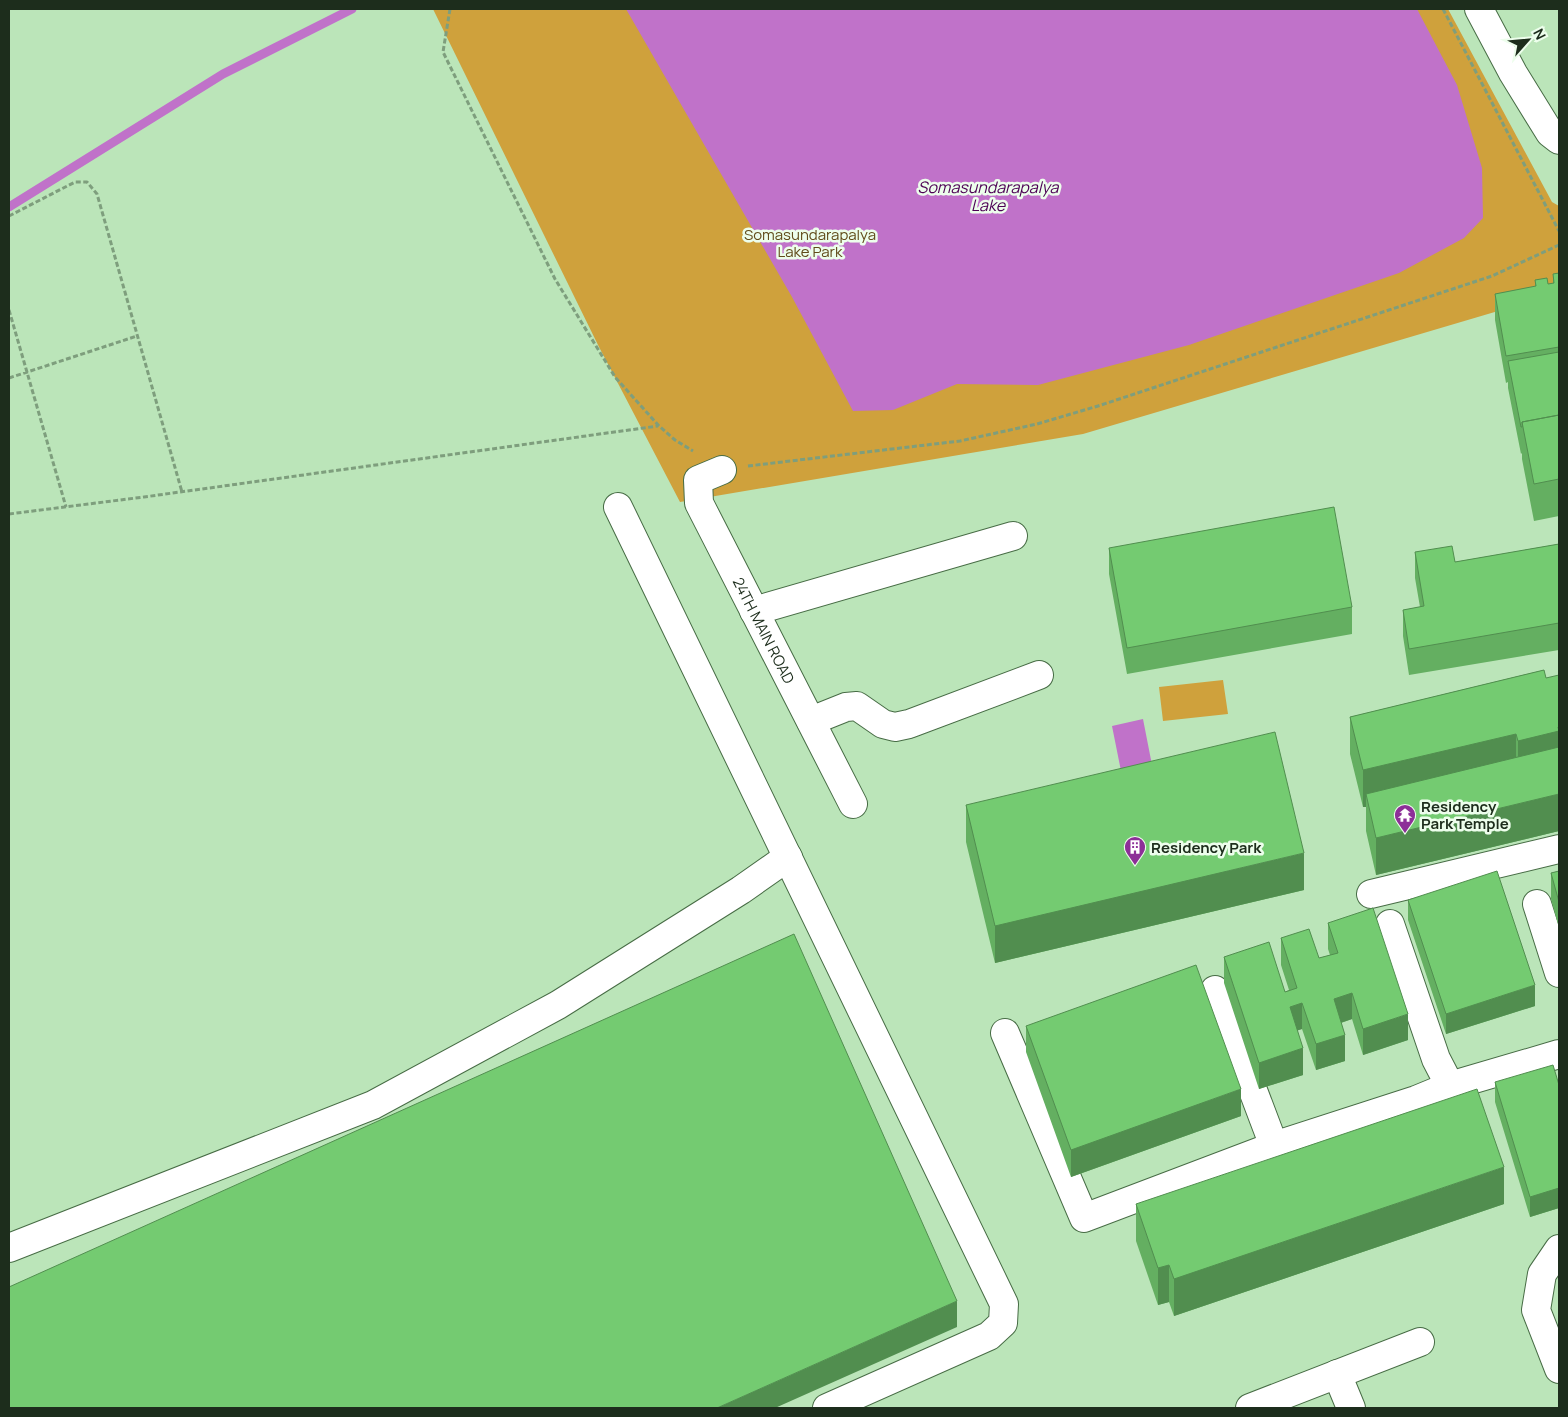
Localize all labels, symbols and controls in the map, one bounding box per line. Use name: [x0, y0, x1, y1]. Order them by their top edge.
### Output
north arrow: [1503, 15, 1553, 65]
text: N: [1529, 25, 1551, 43]
water label: Somasundarapalya Lake: [918, 176, 1060, 216]
park label: Somasundarapalya Lake Park: [744, 224, 876, 262]
street label: 24TH MAIN ROAD: [728, 573, 800, 687]
place label: Residency Park Temple: [1421, 796, 1509, 834]
temple icon: Residency Park Temple: [1393, 803, 1417, 834]
building icon: Residency Park: [1123, 835, 1147, 866]
place label: Residency Park: [1151, 837, 1262, 858]

